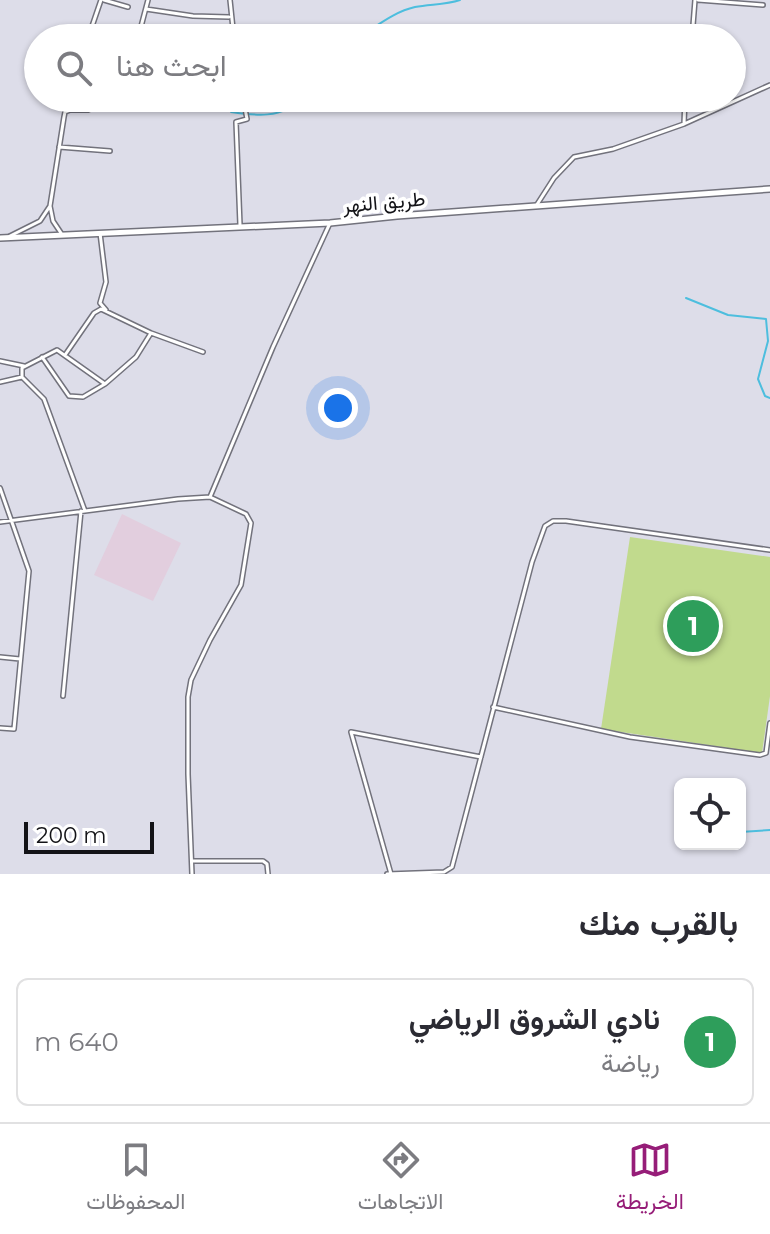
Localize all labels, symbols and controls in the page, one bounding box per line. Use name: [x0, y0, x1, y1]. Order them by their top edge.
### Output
search box: [24, 24, 746, 112]
icon: search: [52, 46, 96, 90]
text: ابحث هنا: [116, 47, 227, 84]
street label: طريق النهر: [341, 186, 426, 219]
your location: [318, 388, 358, 428]
pin: 1: [667, 596, 719, 656]
map controls: [674, 778, 746, 850]
button: locate: [674, 778, 746, 850]
scale bar: [24, 818, 154, 854]
text: 200 m: [36, 822, 107, 849]
text: بالقرب منك: [579, 902, 738, 944]
text: نادي الشروق الرياضي: [409, 1000, 660, 1037]
text: 640 m: [34, 1026, 119, 1058]
text: 1: [705, 1026, 715, 1058]
text: رياضة: [601, 1047, 660, 1079]
tab: المحفوظات: [86, 1138, 185, 1221]
tab: الاتجاهات: [358, 1138, 443, 1221]
tab: الخريطة: [616, 1138, 684, 1221]

